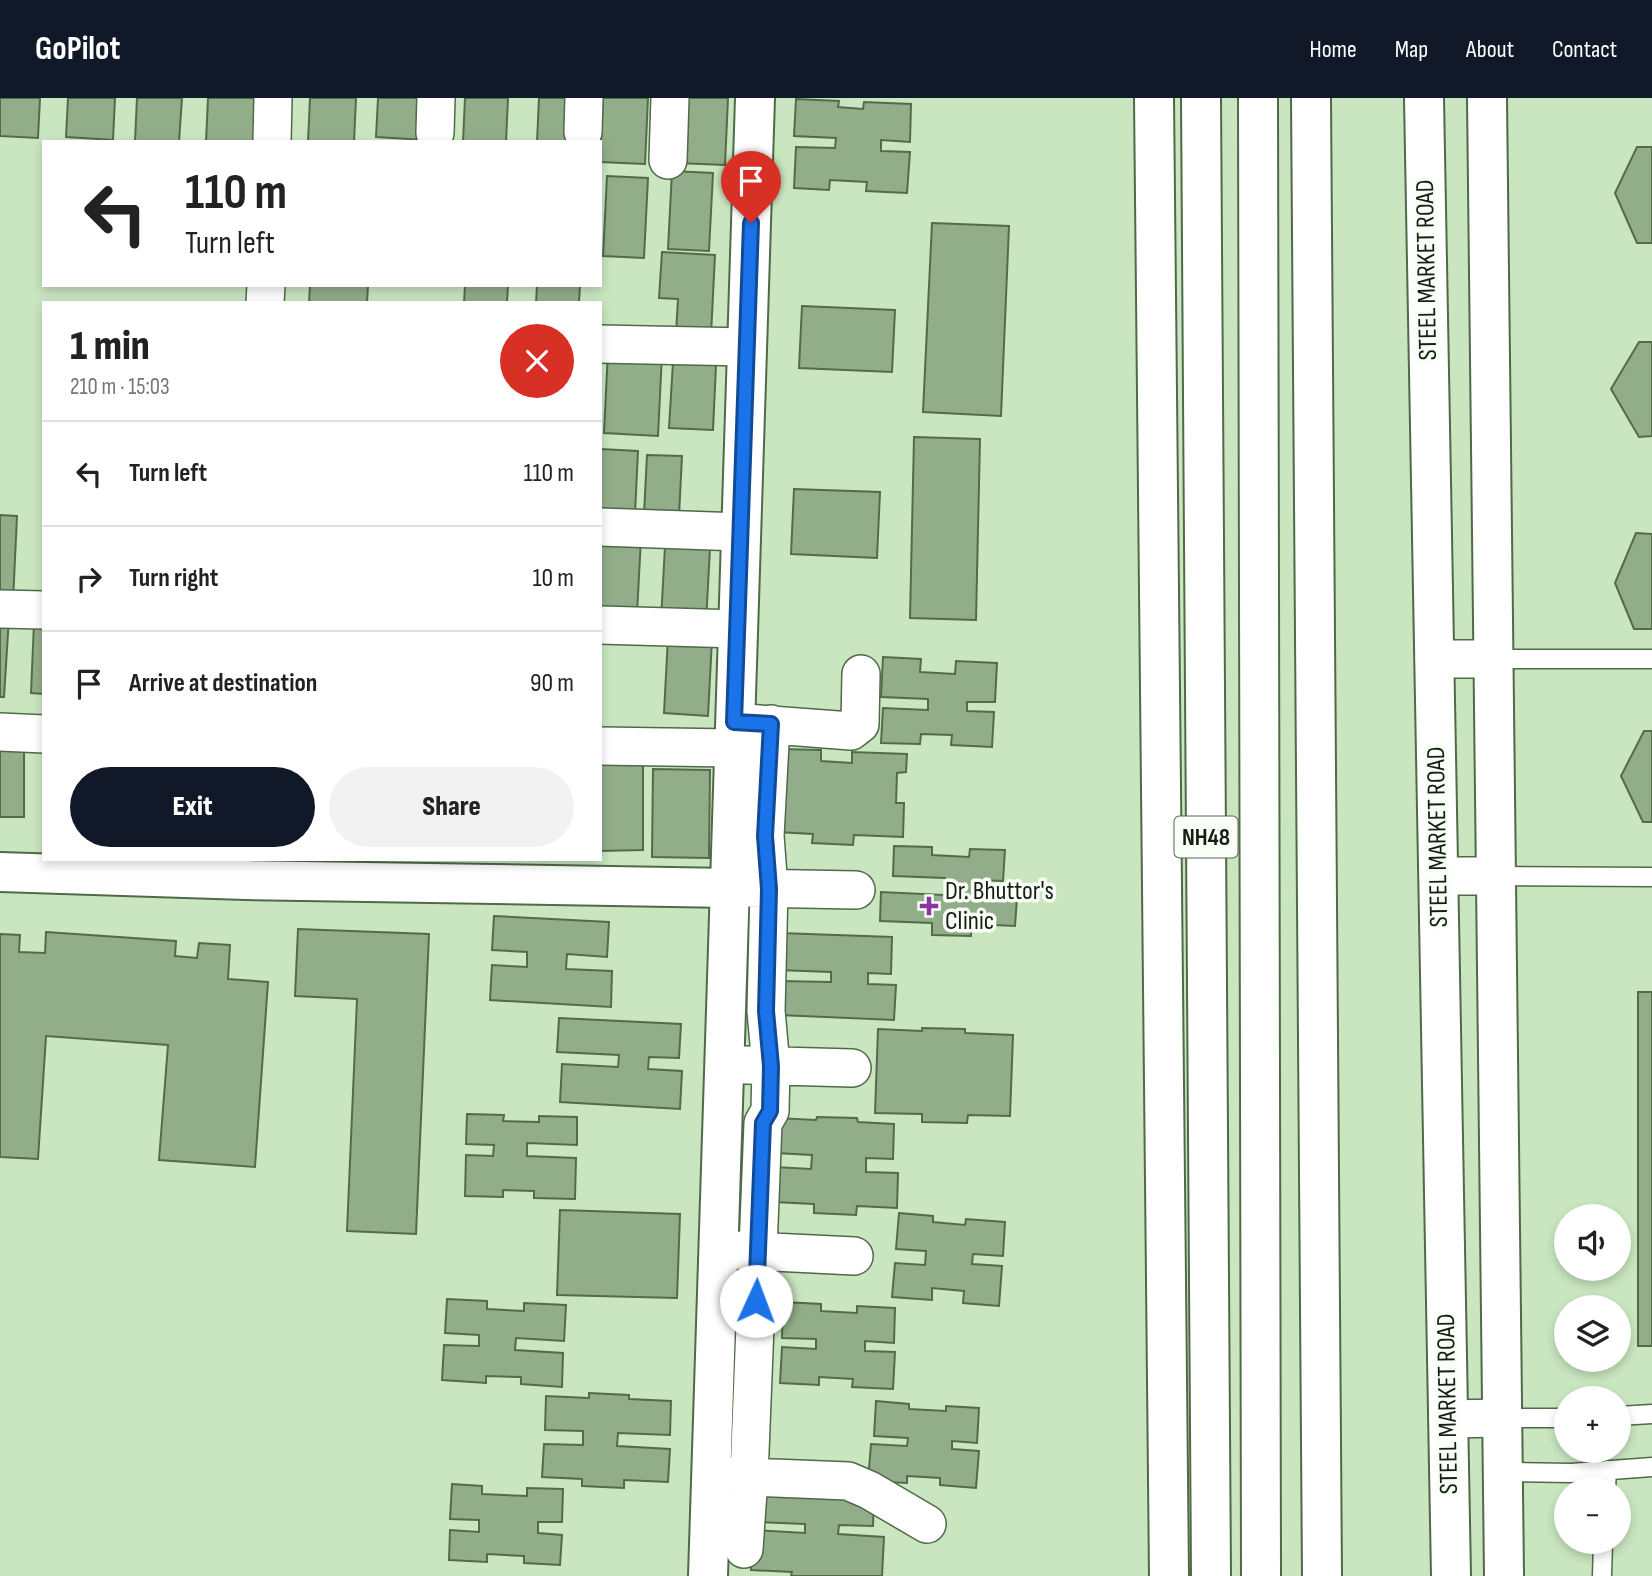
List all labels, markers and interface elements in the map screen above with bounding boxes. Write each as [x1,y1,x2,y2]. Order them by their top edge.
text: GoPilot [35,29,120,69]
text: Home [1309,35,1357,64]
text: Map [1395,35,1428,64]
text: About [1466,35,1514,64]
text: Contact [1552,35,1617,64]
pin [721,151,781,223]
icon: arrive [732,162,770,200]
text: 110 m [185,164,287,223]
icon: left [70,168,161,259]
street label: STEEL MARKET ROAD [1410,179,1444,361]
text: Turn left [185,224,275,263]
text: 1 min [70,321,150,372]
button: close [500,324,574,398]
text: 210 m · 15:03 [70,373,170,401]
icon: left [70,455,108,493]
text: Turn left [129,458,207,489]
text: 110 m [523,458,574,489]
icon: right [70,560,108,598]
text: Turn right [129,563,218,594]
text: 10 m [532,563,574,594]
icon: arrive [70,665,108,703]
text: Arrive at destination [129,668,317,699]
text: 90 m [530,668,574,699]
street label: STEEL MARKET ROAD [1421,746,1455,928]
button: Exit [70,767,315,847]
button: Share [329,767,574,847]
road number: NH48 [1174,816,1238,858]
place label: Dr. Bhuttor's Clinic [945,876,1054,937]
marker: Dr. Bhuttor's Clinic [919,896,939,916]
map controls [1554,1204,1631,1554]
button: sound [1554,1204,1631,1281]
position arrow [719,1264,793,1338]
button: layers [1554,1295,1631,1372]
street label: STEEL MARKET ROAD [1431,1313,1465,1495]
button: + [1554,1386,1631,1463]
button: − [1554,1477,1631,1554]

